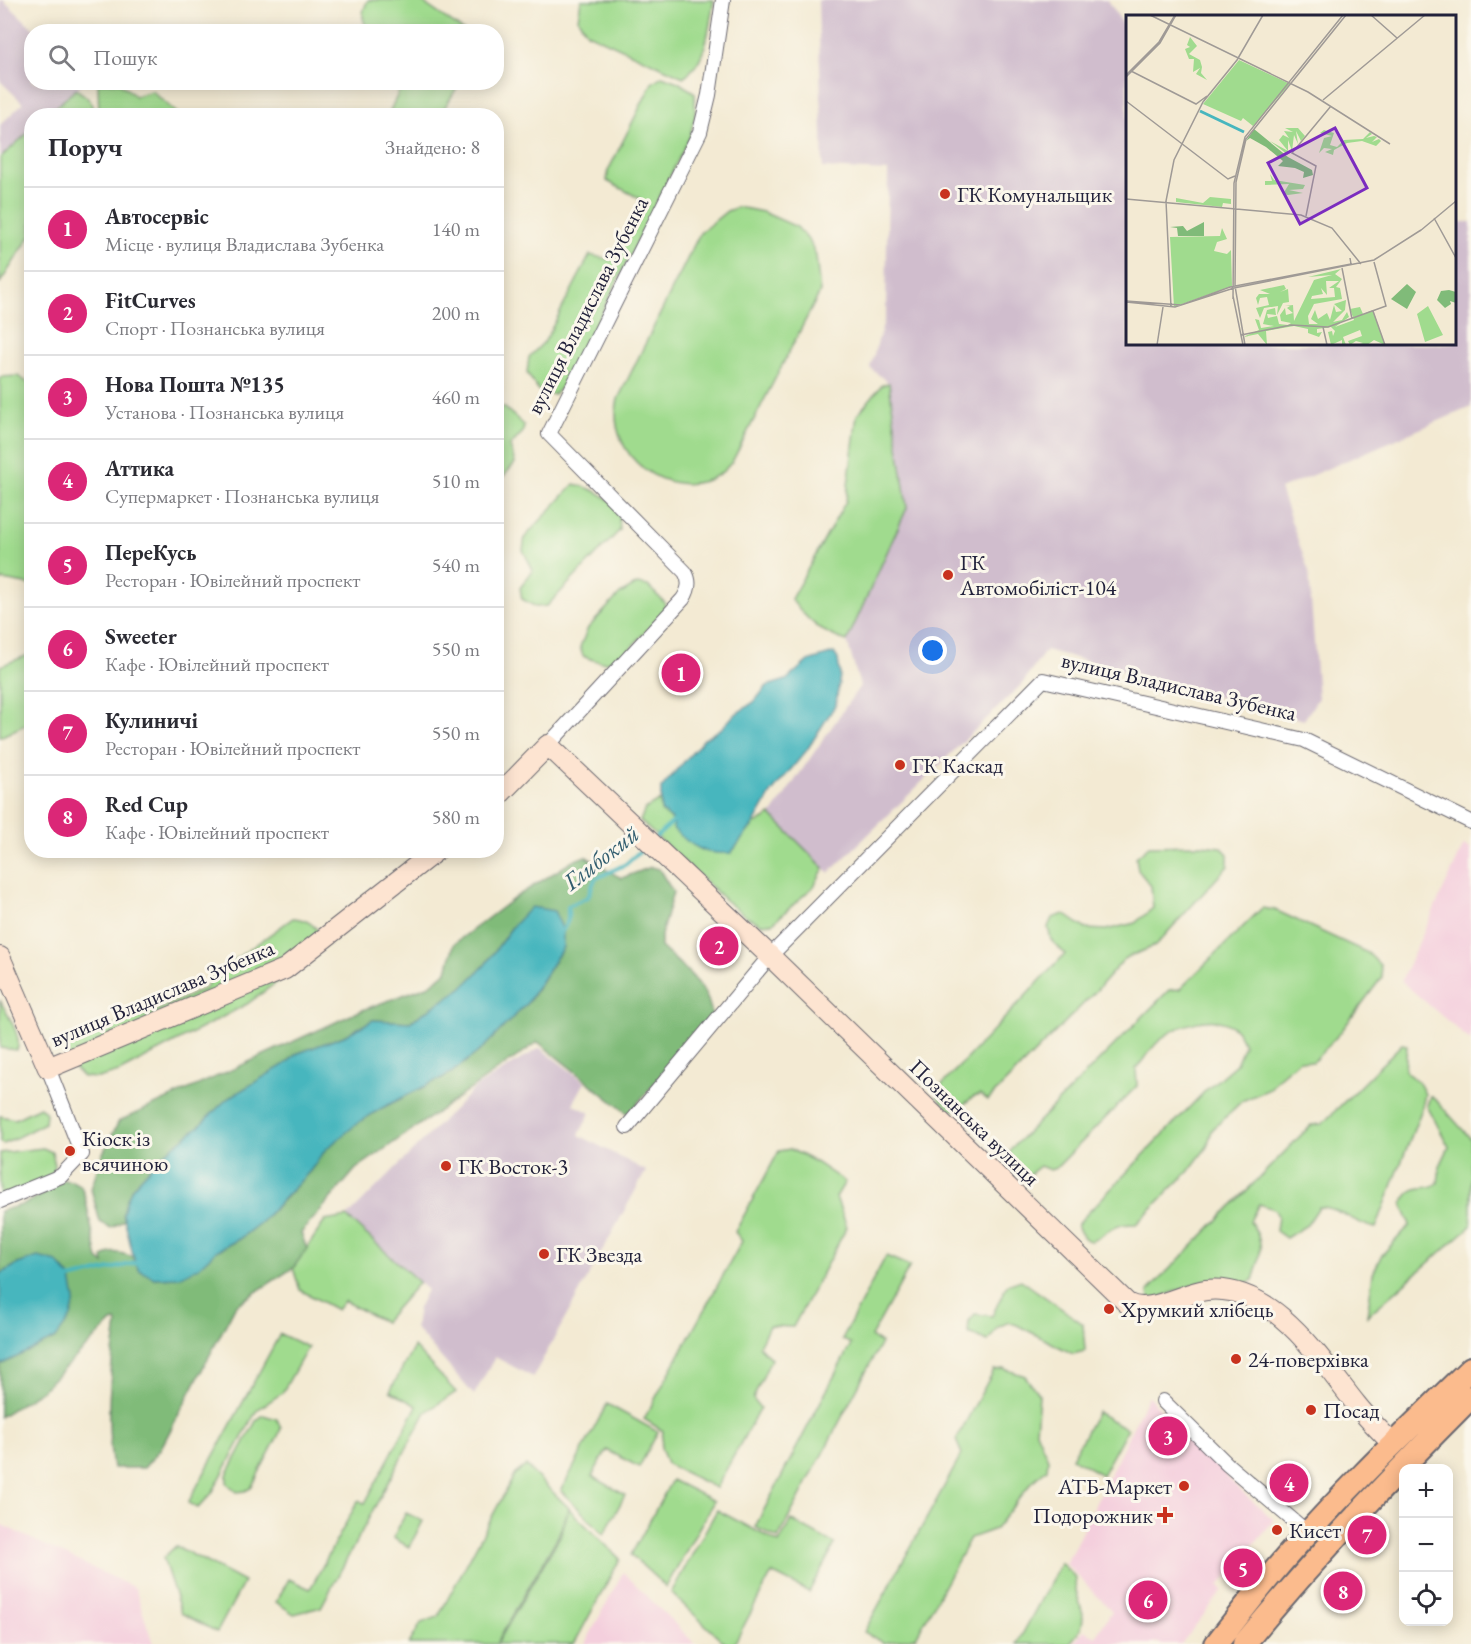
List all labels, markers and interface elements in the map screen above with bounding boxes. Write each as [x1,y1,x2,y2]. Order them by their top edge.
inset map [1126,15,1456,345]
search box [24,24,504,90]
icon: search [45,41,78,74]
text: Пошук [93,43,157,72]
text: Поруч [48,130,123,164]
text: Знайдено: 8 [385,134,480,160]
place label: ГК Комунальщик [957,180,1113,209]
marker: ГК Комунальщик [938,187,952,201]
street label: вулиця Владислава Зубенка [520,191,655,419]
text: Автосервіс [105,202,209,231]
text: 1 [62,216,73,242]
text: 140 m [432,216,480,242]
text: Місце · вулиця Владислава Зубенка [105,231,384,257]
text: FitCurves [105,286,196,315]
text: 2 [62,300,73,326]
text: 200 m [432,300,480,326]
text: Спорт · Познанська вулиця [105,315,325,341]
text: Нова Пошта №135 [105,370,285,399]
text: 3 [62,384,73,410]
text: 460 m [432,384,480,410]
text: Установа · Познанська вулиця [105,399,344,425]
text: Аттика [105,454,174,483]
text: 4 [62,468,73,494]
text: 510 m [432,468,480,494]
text: Супермаркет · Познанська вулиця [105,483,379,509]
text: ПереКусь [105,538,196,567]
place label: ГК Автомобіліст-104 [959,548,1117,602]
text: 5 [62,552,73,578]
text: 540 m [432,552,480,578]
text: Ресторан · Ювілейний проспект [105,567,361,593]
marker: ГК Автомобіліст-104 [941,568,955,582]
text: Sweeter [105,622,177,651]
text: 6 [62,636,73,662]
text: 550 m [432,636,480,662]
your location [918,636,947,665]
street label: вулиця Владислава Зубенка [1059,645,1299,728]
pin: 1 [662,650,700,696]
text: Кафе · Ювілейний проспект [105,651,329,677]
text: Кулиничі [105,706,198,735]
text: 7 [62,720,73,746]
text: 550 m [432,720,480,746]
text: Ресторан · Ювілейний проспект [105,735,361,761]
place label: ГК Каскад [912,751,1003,780]
marker: ГК Каскад [893,758,907,772]
text: Red Cup [105,790,188,819]
text: 8 [62,804,73,830]
text: 580 m [432,804,480,830]
water label: Глибокий [555,818,645,898]
text: Кафе · Ювілейний проспект [105,819,329,845]
pin: 2 [700,924,738,968]
street label: вулиця Владислава Зубенка [46,933,279,1054]
street label: Познанська вулиця [903,1053,1046,1192]
place label: Кіоск із всячиною [82,1124,168,1178]
marker: Кіоск із всячиною [63,1144,77,1158]
place label: ГК Восток-3 [458,1152,568,1181]
marker: ГК Восток-3 [439,1159,453,1173]
place label: ГК Звезда [556,1240,643,1269]
marker: ГК Звезда [537,1247,551,1261]
place label: Хрумкий хлібець [1120,1295,1274,1324]
marker: Хрумкий хлібець [1102,1302,1116,1316]
place label: 24-поверхівка [1248,1345,1369,1374]
marker: 24-поверхівка [1229,1352,1243,1366]
place label: Посад [1323,1396,1380,1425]
marker: Посад [1304,1403,1318,1417]
pin: 3 [1148,1414,1188,1458]
pin: 4 [1270,1460,1308,1506]
map controls [1399,1464,1453,1626]
button: + [1399,1464,1453,1518]
place label: АТБ-Маркет [1057,1472,1172,1501]
marker: АТБ-Маркет [1177,1479,1191,1493]
place label: Подорожник [1033,1501,1153,1530]
marker: Подорожник [1158,1508,1172,1522]
pin: 7 [1348,1512,1386,1558]
place label: Кисет [1289,1516,1341,1545]
button: − [1399,1518,1453,1572]
marker: Кисет [1270,1523,1284,1537]
pin: 5 [1224,1546,1262,1590]
pin: 8 [1324,1568,1362,1614]
button: locate [1399,1572,1453,1626]
pin: 6 [1128,1578,1168,1622]

